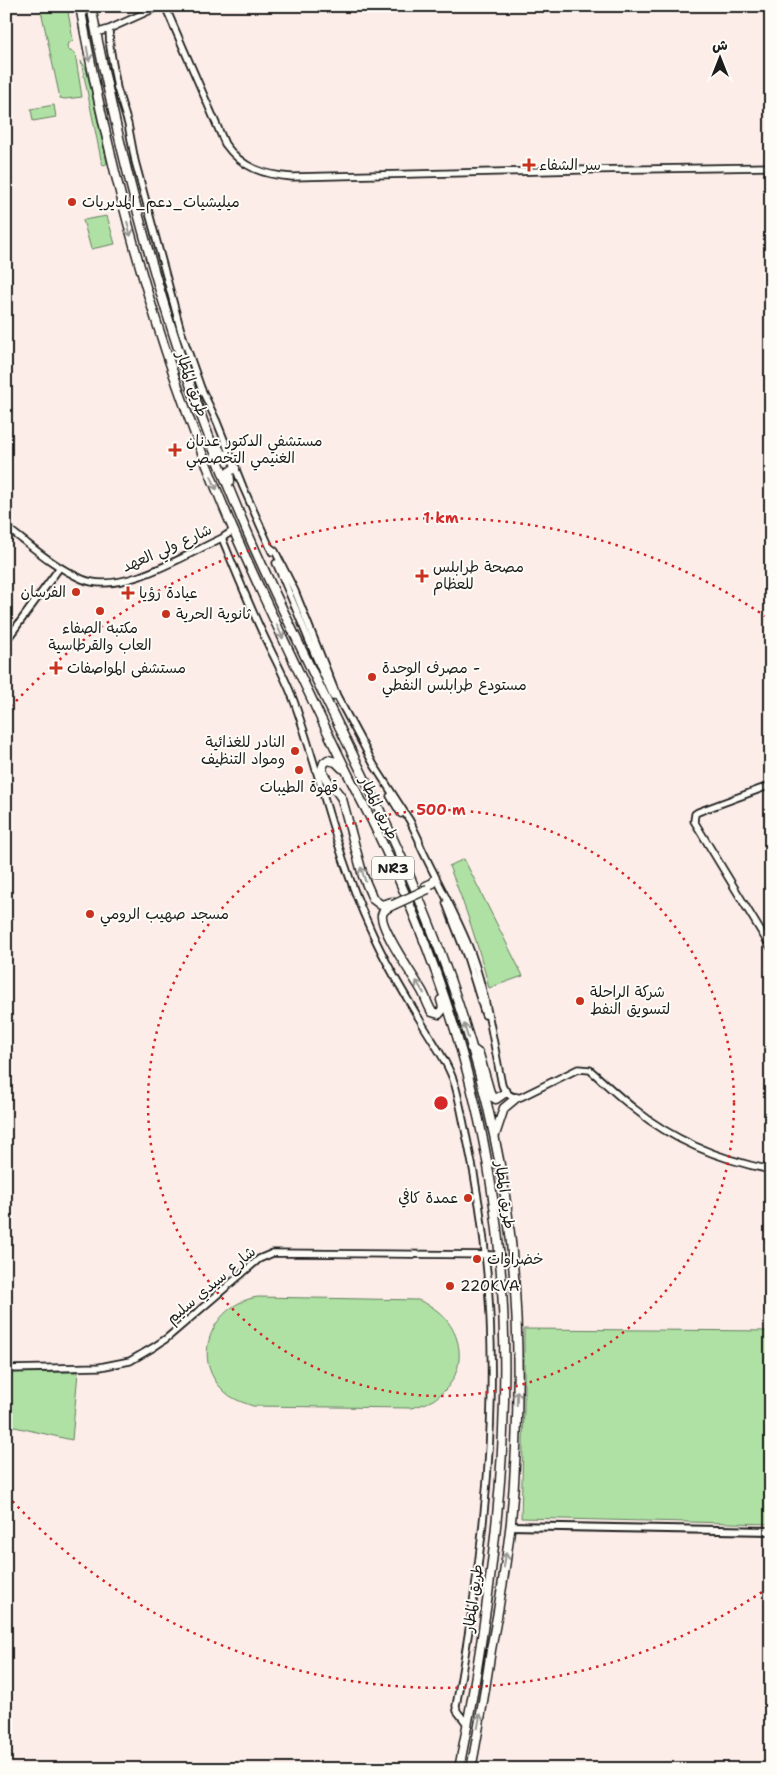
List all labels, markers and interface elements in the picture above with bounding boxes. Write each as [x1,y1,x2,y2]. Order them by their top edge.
north arrow [694,32,744,82]
text: ش [712,36,728,54]
one-way arrow [84,46,94,62]
place label: سر الشفاء [539,155,601,175]
marker: سر الشفاء [523,159,535,171]
place label: ميليشيات_دعم_المديريات [82,192,240,214]
marker: ميليشيات_دعم_المديريات [66,196,78,208]
one-way arrow [125,221,134,237]
street label: طريق المطار [171,348,213,419]
place label: مستشفي الدكتور عدنان الغنيمي التخصصي [186,431,323,471]
marker: مستشفي الدكتور عدنان الغنيمي التخصصي [168,443,182,457]
one-way arrow [210,475,219,490]
text: 1 km [423,508,459,528]
street label: شارع ولي العهد [119,519,216,579]
place label: مصحة طرابلس للعظام [433,557,524,596]
marker: مصحة طرابلس للعظام [415,569,429,583]
place label: الفرسان [21,582,66,602]
place label: عيادة رؤيا [139,583,198,603]
marker: الفرسان [70,586,82,598]
marker: عيادة رؤيا [121,586,135,600]
place label: ثانوية الحرية [176,604,251,624]
marker: مكتبه الصفاء العاب والقرطاسية [94,605,106,617]
marker: ثانوية الحرية [160,608,172,620]
place label: مكتبه الصفاء العاب والقرطاسية [48,618,152,655]
one-way arrow [275,624,285,639]
place label: مستشفى المواصفات [67,658,186,678]
place label: مصرف الوحدة - مستودع طرابلس النفطي [382,658,527,698]
marker: مستشفى المواصفات [49,661,63,675]
marker: مصرف الوحدة - مستودع طرابلس النفطي [366,671,378,683]
place label: النادر للغذائية ومواد التنظيف [201,732,285,769]
marker: النادر للغذائية ومواد التنظيف [289,745,301,757]
marker: قهوة الطيبات [293,764,305,776]
street label: طريق المطار [355,772,403,843]
place label: قهوة الطيبات [260,777,338,797]
text: 500 m [416,800,466,820]
road number: NR3 [372,856,414,880]
one-way arrow [358,866,367,882]
place label: مسجد صهيب الرومي [100,904,229,927]
marker: مسجد صهيب الرومي [84,908,96,920]
one-way arrow [414,980,425,994]
place label: شركة الراحلة لتسويق النفط [590,982,670,1019]
marker: شركة الراحلة لتسويق النفط [574,995,586,1007]
one-way arrow [460,1024,470,1040]
centre of rings [432,1094,450,1112]
street label: طريق المطار [490,1159,520,1230]
place label: عمدة كافي [398,1188,458,1208]
marker: عمدة كافي [462,1192,474,1204]
street label: شارع سيدي سليم [162,1242,261,1330]
place label: خضراوات [487,1249,544,1269]
marker: خضراوات [471,1253,483,1265]
place label: 220KVA [460,1276,520,1296]
marker: 220KVA [444,1280,456,1292]
one-way arrow [512,1391,521,1407]
one-way arrow [500,1553,510,1569]
street label: طريق المطار [458,1563,488,1634]
one-way arrow [475,1713,485,1729]

